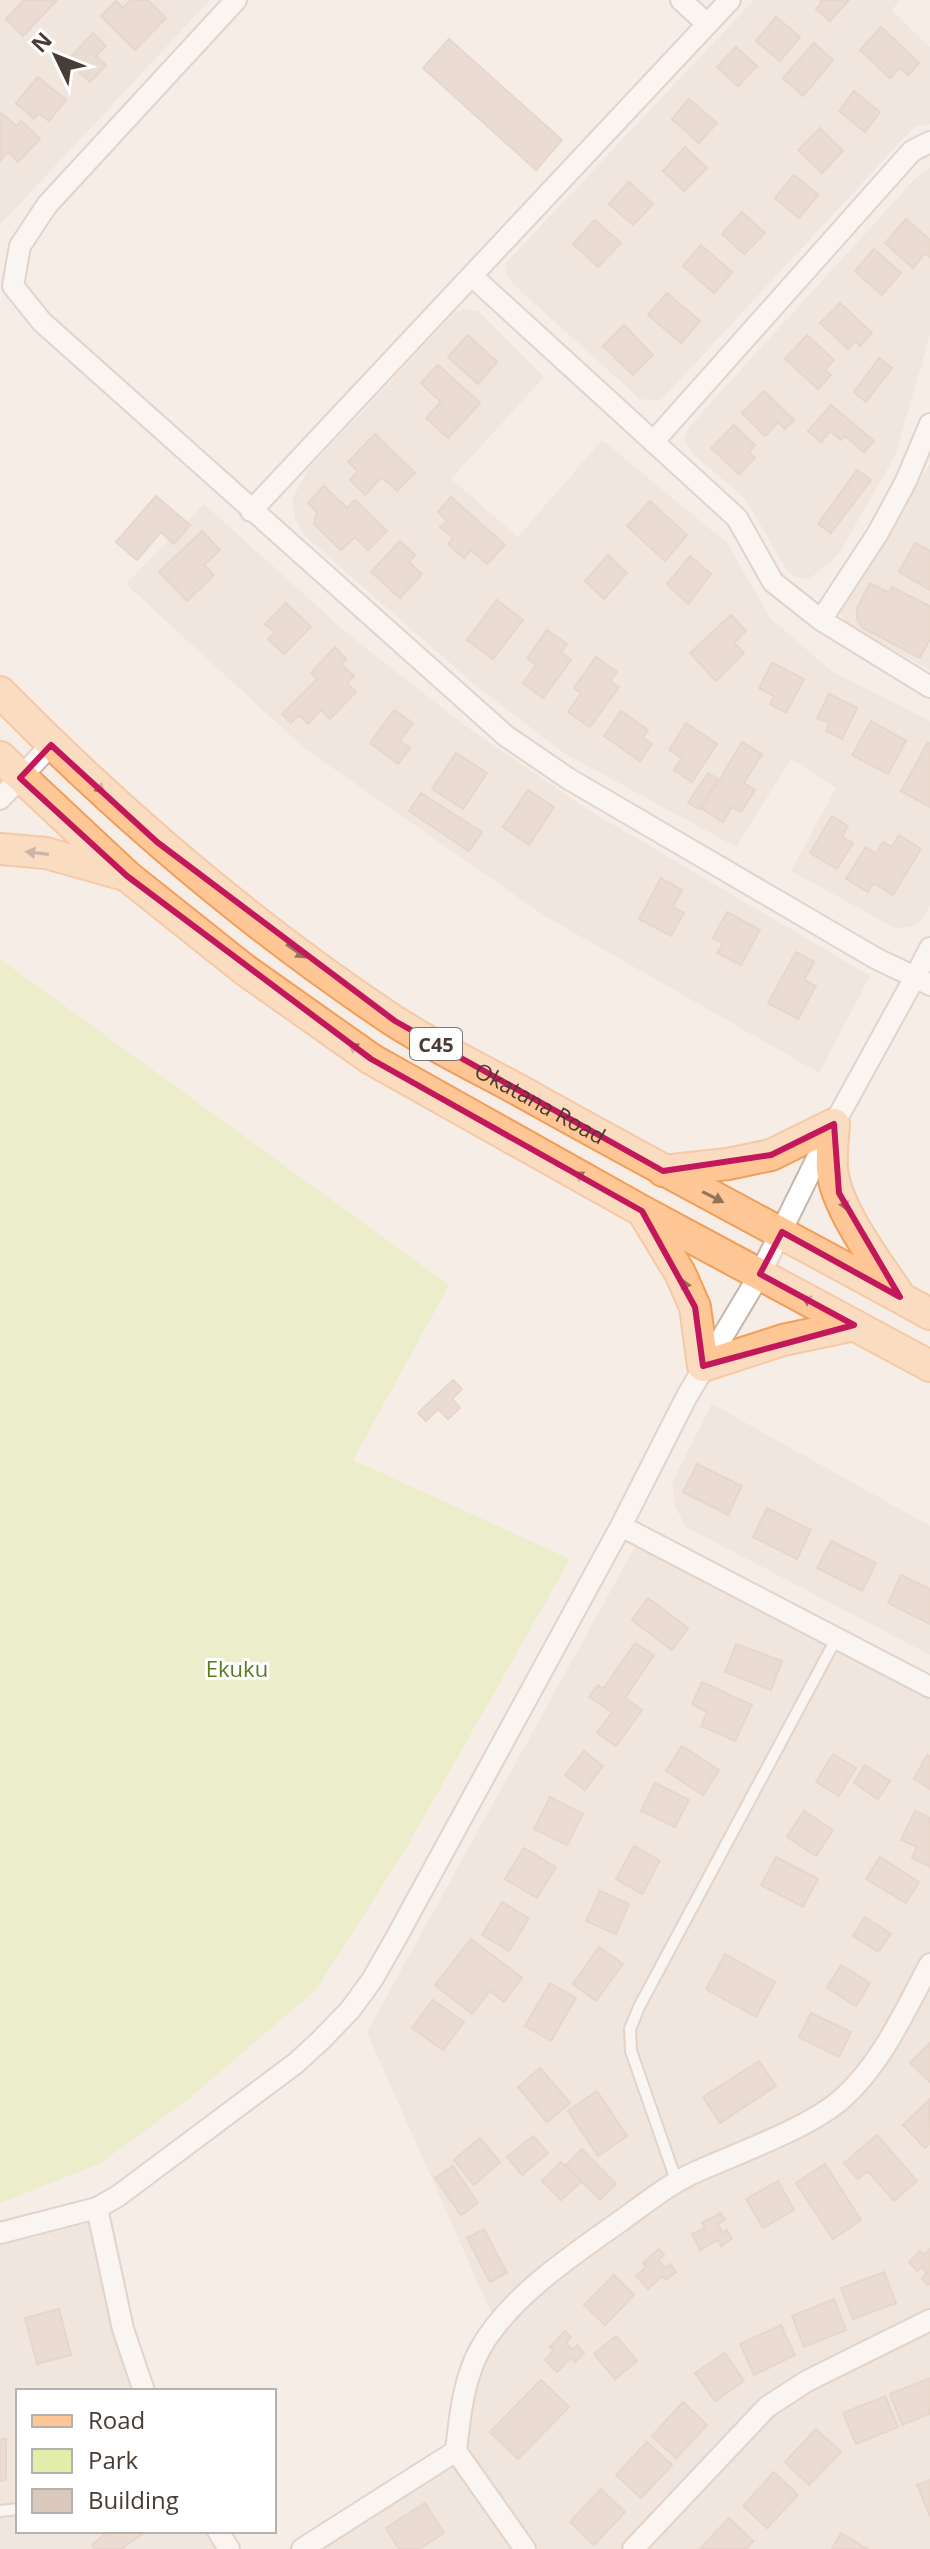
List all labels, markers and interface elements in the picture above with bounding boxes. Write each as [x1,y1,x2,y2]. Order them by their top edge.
north arrow [16,16,96,96]
text: N [24,25,58,58]
one-way arrow [87,776,106,794]
one-way arrow [24,846,49,859]
one-way arrow [286,943,307,958]
road number: C45 [410,1028,462,1060]
one-way arrow [347,1042,368,1058]
street label: Okatana Road [470,1055,611,1151]
one-way arrow [572,1171,595,1185]
one-way arrow [836,1189,850,1212]
one-way arrow [701,1190,724,1203]
one-way arrow [680,1278,694,1302]
one-way arrow [801,1295,823,1309]
park label: Ekuku [206,1653,268,1683]
legend [16,2389,276,2533]
text: Road [88,2403,145,2436]
text: Park [88,2443,139,2476]
text: Building [88,2483,179,2516]

